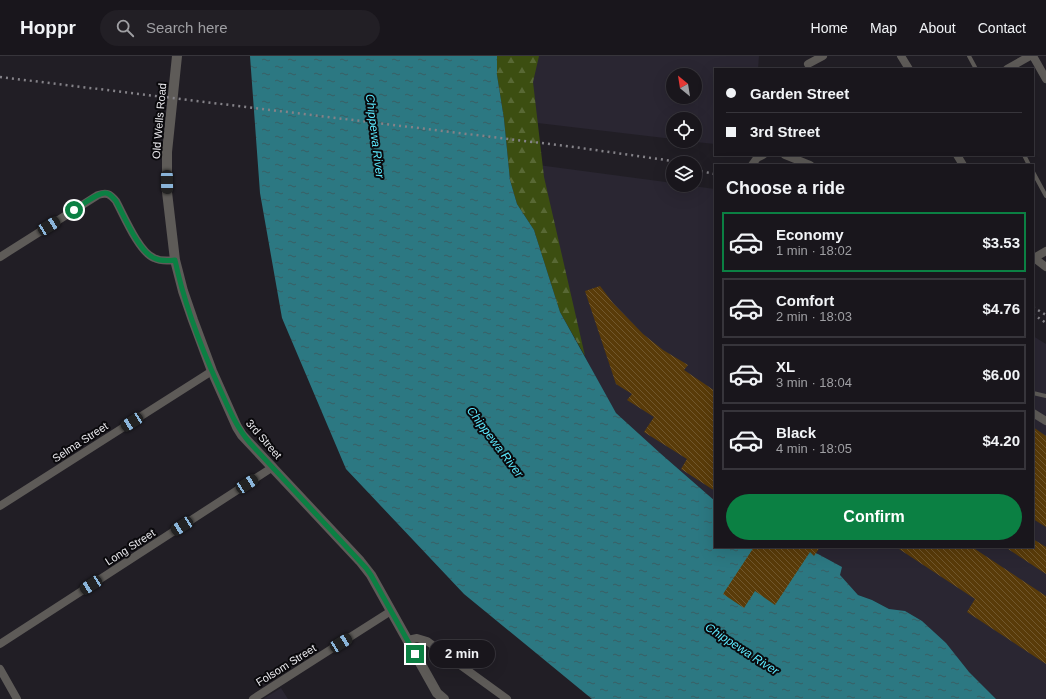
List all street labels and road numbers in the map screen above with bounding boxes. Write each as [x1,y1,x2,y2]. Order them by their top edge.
street label: Old Wells Road [150,83,168,159]
street label: 3rd Street [244,417,284,461]
street label: Selma Street [50,420,110,464]
street label: Long Street [103,526,157,568]
street label: Folsom Street [254,642,318,688]

